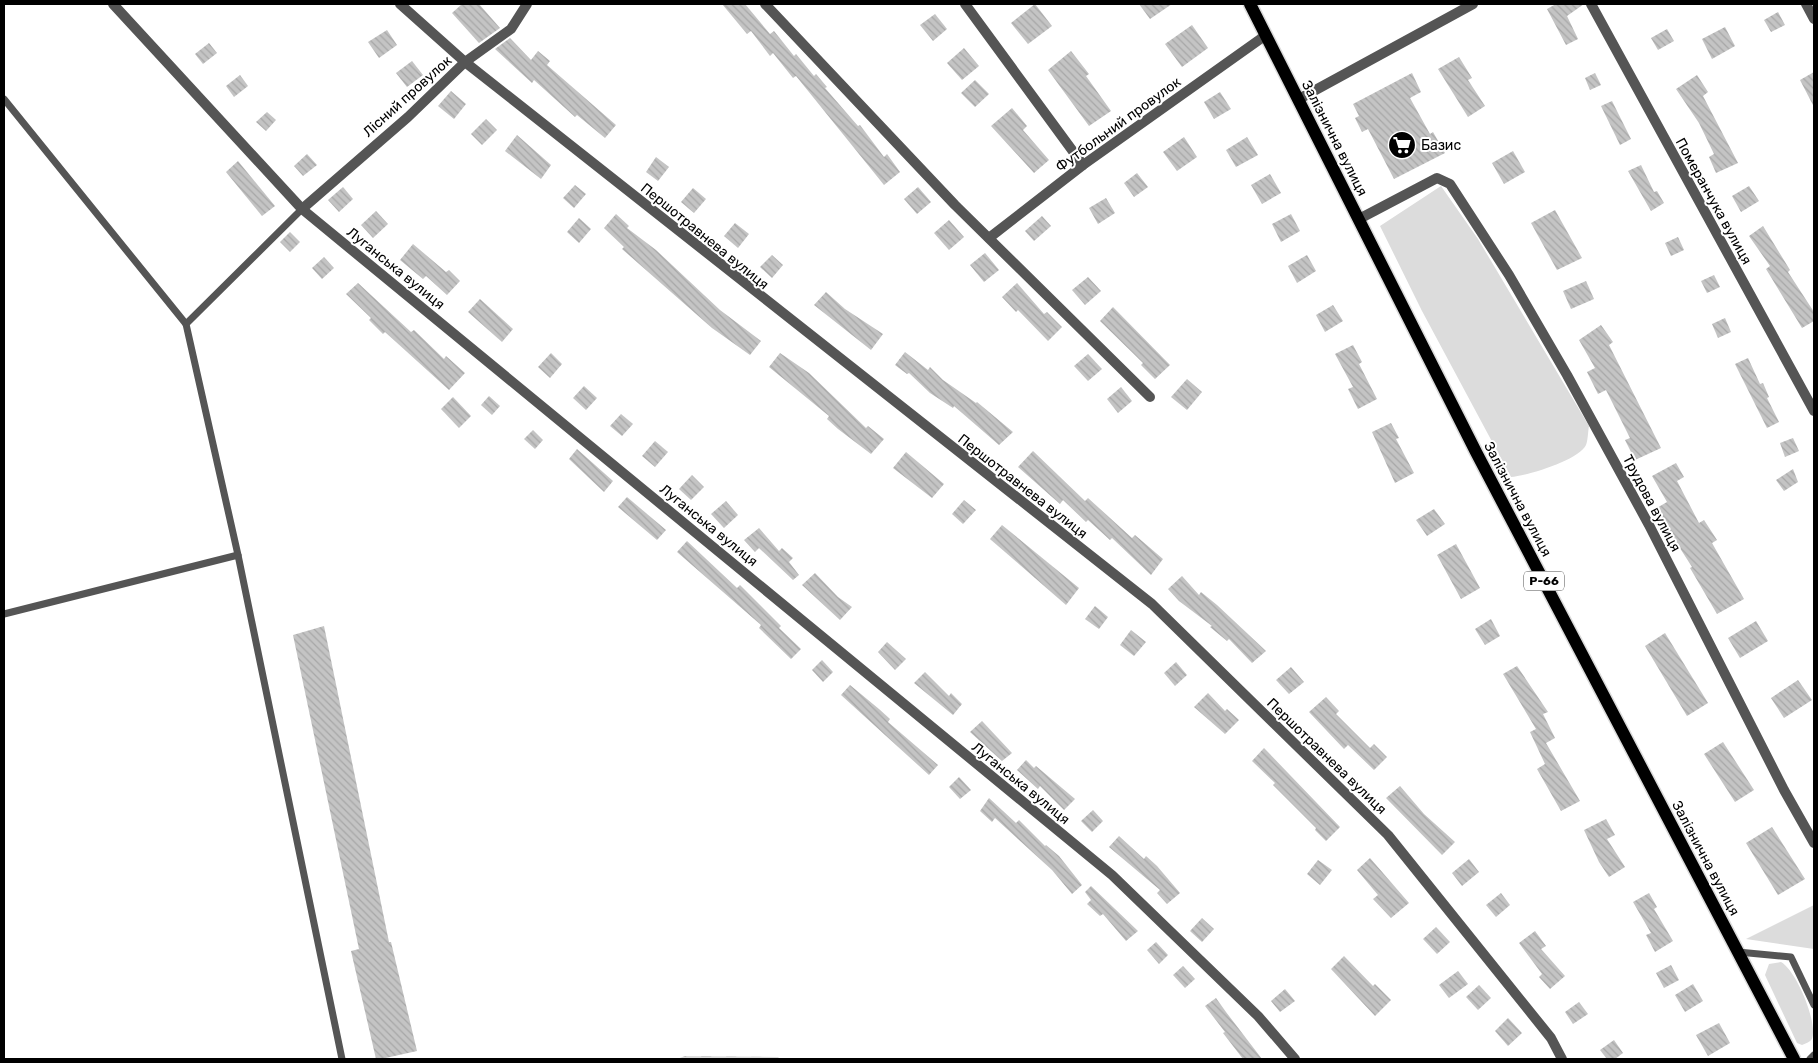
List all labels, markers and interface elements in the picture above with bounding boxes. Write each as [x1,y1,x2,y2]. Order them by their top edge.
street label: Лісний провулок [360,52,456,141]
street label: Футбольний провулок [1052,73,1185,175]
street label: Залізнична вулиця [1298,78,1371,199]
supermarket icon: Базис [1387,130,1417,160]
street label: Померанчука вулиця [1672,135,1755,267]
place label: Базис [1421,137,1461,154]
street label: Першотравнева вулиця [637,180,772,293]
street label: Луганська вулиця [343,224,448,313]
street label: Першотравнева вулиця [955,431,1091,542]
street label: Залізнична вулиця [1480,439,1555,560]
street label: Трудова вулиця [1619,452,1684,555]
street label: Луганська вулиця [656,481,761,570]
road number: Р-66 [1524,572,1564,590]
street label: Першотравнева вулиця [1263,695,1390,818]
street label: Луганська вулиця [968,739,1073,828]
street label: Залізнична вулиця [1668,798,1743,919]

